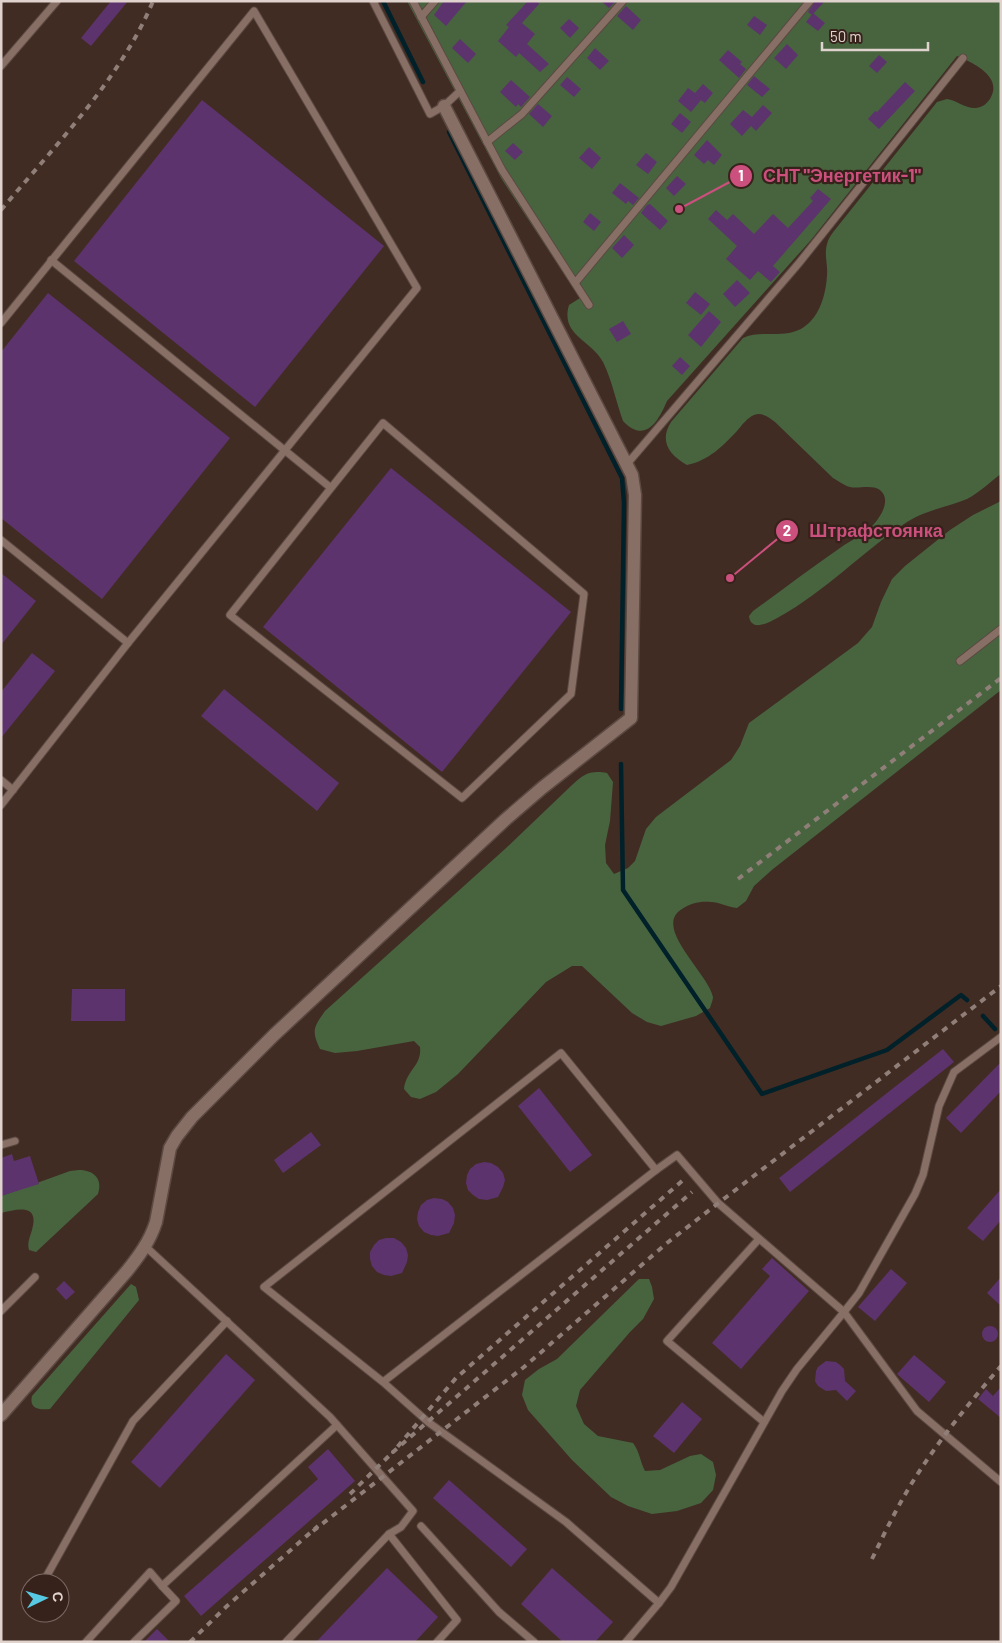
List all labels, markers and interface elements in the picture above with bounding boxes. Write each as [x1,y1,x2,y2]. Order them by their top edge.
scale bar [822,20,928,52]
text: 50 m [830,27,862,45]
callout: СНТ "Энергетик-1" [728,160,931,193]
text: СНТ "Энергетик-1" [763,164,922,186]
text: 1 [738,166,744,184]
callout: Штрафстоянка [774,515,953,548]
text: Штрафстоянка [809,519,944,541]
text: 2 [783,521,791,539]
north arrow [20,1573,70,1623]
text: С [50,1591,67,1603]

